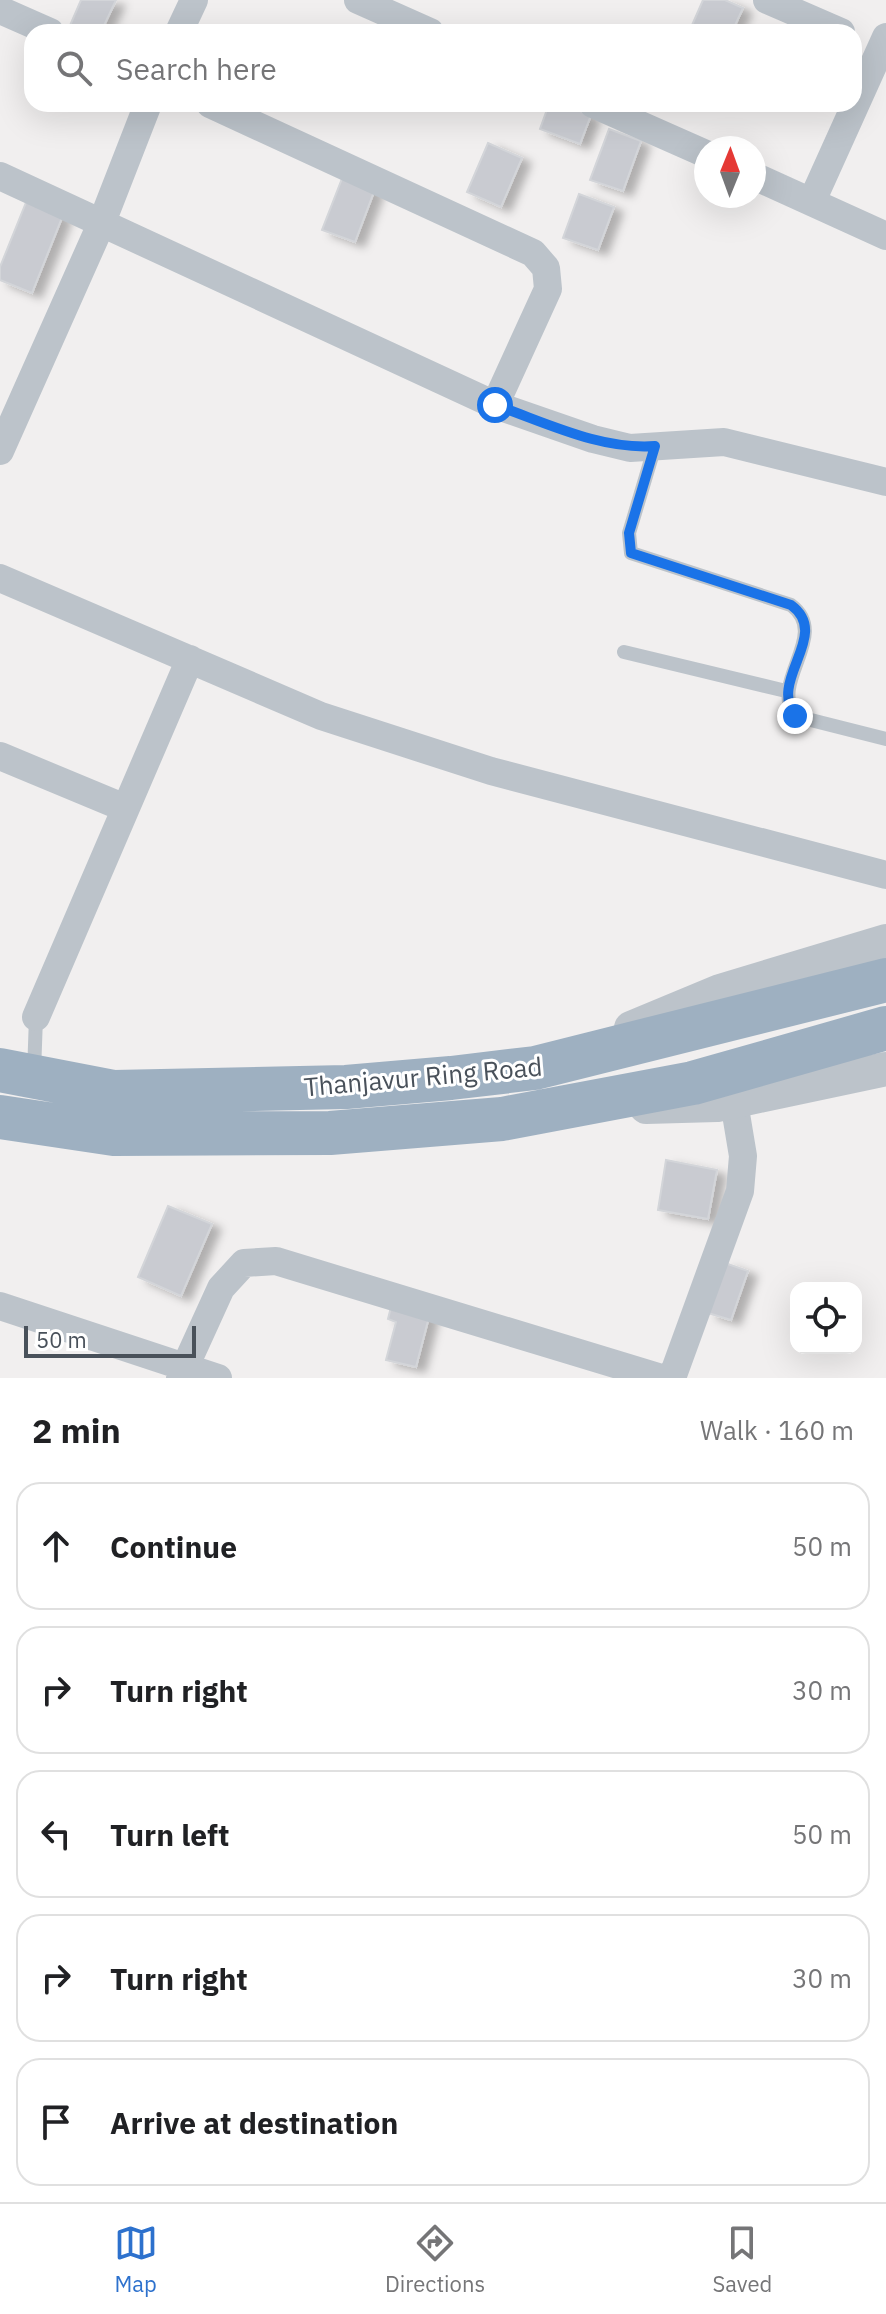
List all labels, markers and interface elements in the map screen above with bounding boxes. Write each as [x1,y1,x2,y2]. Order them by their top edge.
search box [24,24,862,112]
icon: search [52,46,96,90]
text: Search here [116,49,277,88]
north arrow [694,136,766,208]
route start [477,387,513,423]
route end [777,698,813,734]
street label: Thanjavur Ring Road [302,1049,544,1103]
map controls [790,1282,862,1354]
button: locate [790,1282,862,1354]
scale bar [24,1322,196,1358]
text: 50 m [36,1325,87,1354]
text: 2 min [32,1408,121,1452]
text: Walk · 160 m [700,1413,854,1447]
icon: ahead [34,1524,78,1568]
text: Continue [110,1527,237,1566]
text: 50 m [792,1529,852,1563]
icon: right [34,1668,78,1712]
text: Turn right [110,1671,248,1710]
text: 30 m [792,1673,852,1707]
icon: left [34,1812,78,1856]
text: Turn left [110,1815,229,1854]
text: 50 m [792,1817,852,1851]
icon: right [34,1956,78,2000]
text: Turn right [110,1959,248,1998]
text: 30 m [792,1961,852,1995]
icon: arrive [34,2100,78,2144]
text: Arrive at destination [110,2103,398,2142]
tab: Map [114,2221,158,2298]
tab: Directions [385,2221,485,2298]
tab: Saved [712,2221,772,2298]

